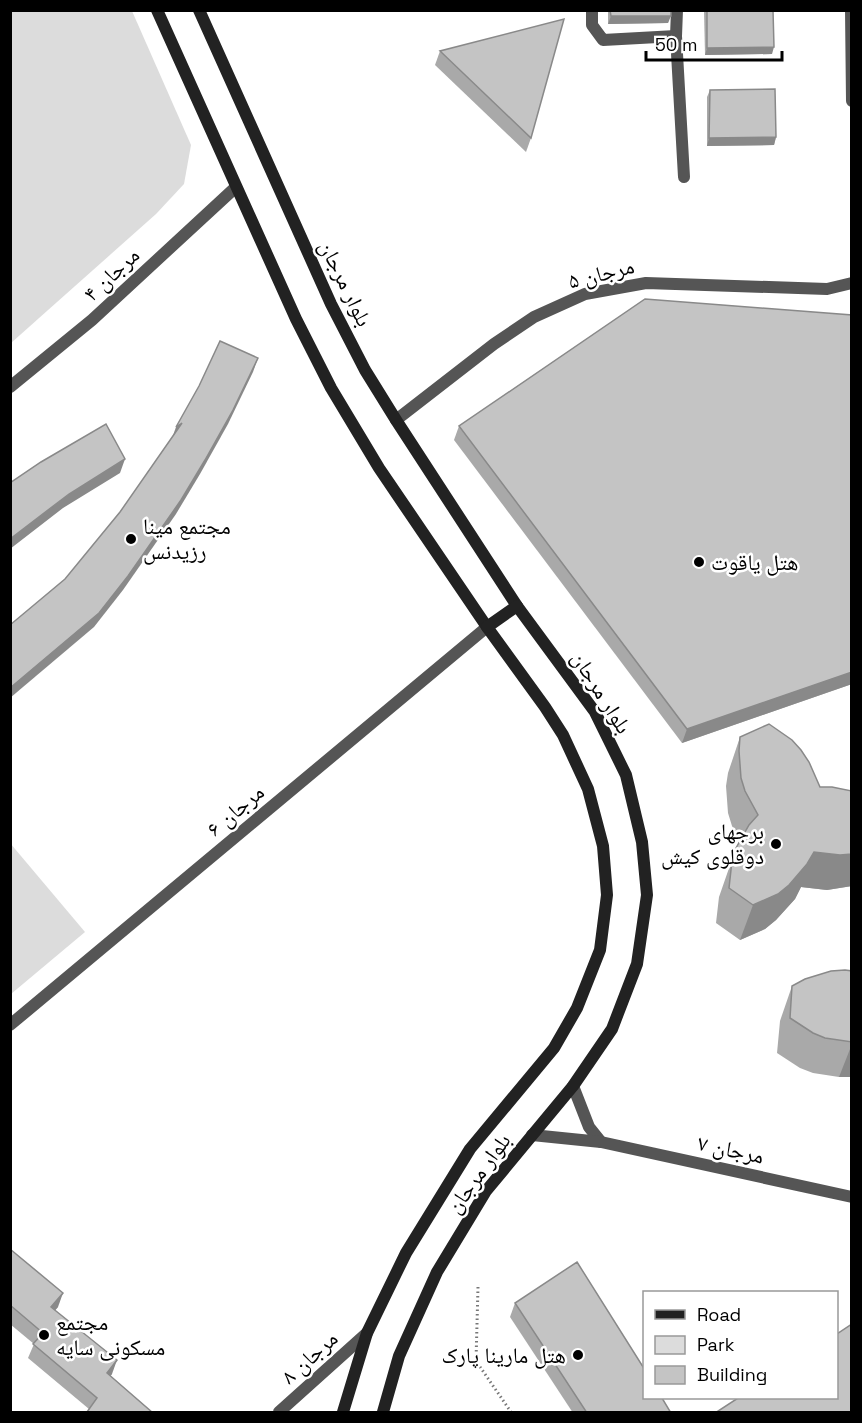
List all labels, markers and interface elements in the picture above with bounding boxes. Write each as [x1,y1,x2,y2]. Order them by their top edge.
scale bar [646,24,782,62]
text: 50 m [655,33,697,56]
street label: بلوار مرجان [313,235,379,331]
street label: مرجان ۴ [77,241,145,307]
street label: مرجان ۵ [565,251,637,295]
place label: مجتمع مینا رزیدنس [143,512,231,565]
marker: مجتمع مینا رزیدنس [124,532,138,546]
place label: هتل یاقوت [711,548,798,576]
marker: هتل یاقوت [692,555,706,569]
street label: بلوار مرجان [566,645,638,739]
street label: مرجان ۶ [200,778,270,842]
place label: برجهای دوقلوی کیش [661,817,764,870]
marker: برجهای دوقلوی کیش [769,837,783,851]
street label: بلوار مرجان [439,1127,517,1219]
street label: مرجان ۷ [695,1128,767,1170]
legend [643,1291,838,1399]
text: Road [697,1303,741,1326]
place label: مجتمع مسکونی سایه [56,1308,165,1361]
street label: مرجان ۸ [275,1324,343,1390]
marker: مجتمع مسکونی سایه [37,1328,51,1342]
text: Park [697,1333,735,1356]
place label: هتل مارینا پارک [441,1341,566,1369]
marker: هتل مارینا پارک [571,1348,585,1362]
text: Building [697,1363,767,1386]

